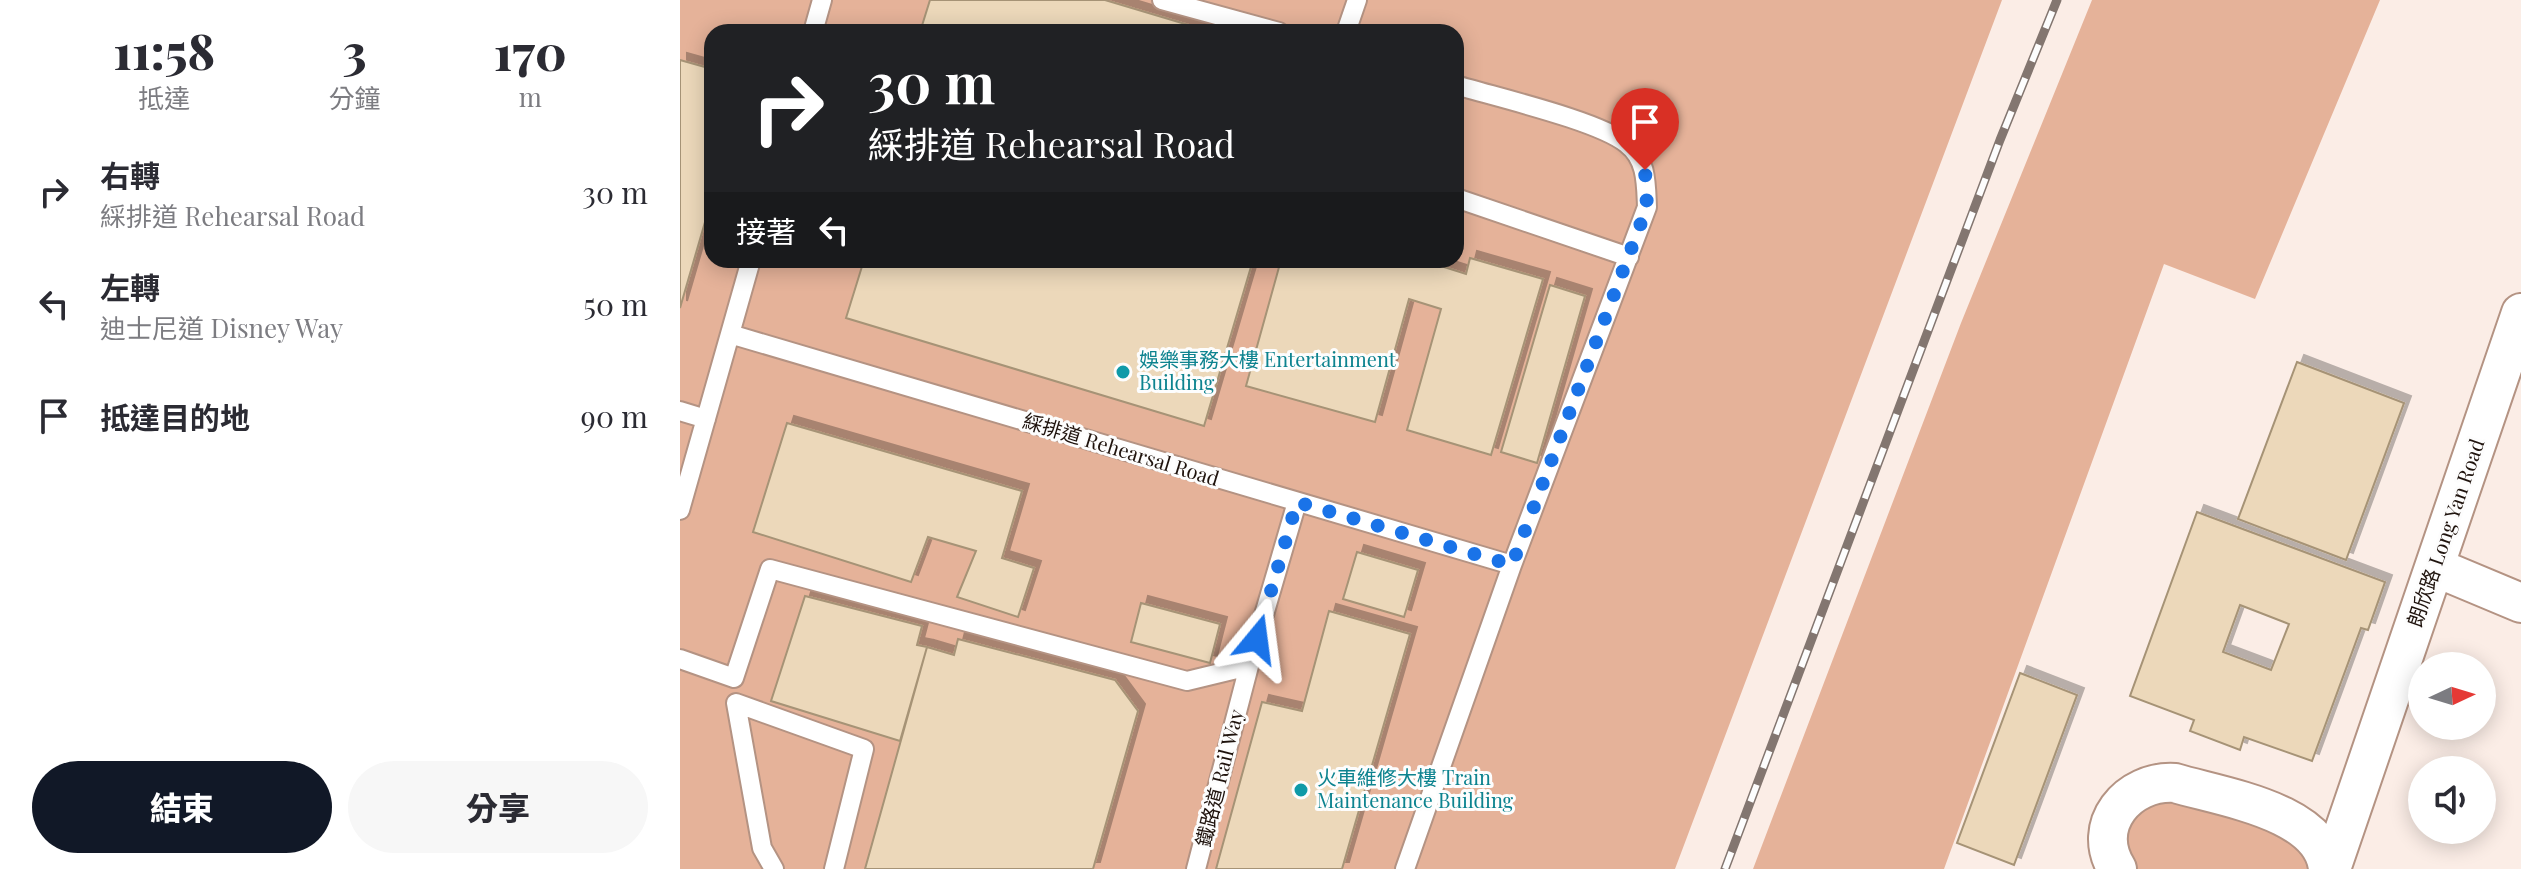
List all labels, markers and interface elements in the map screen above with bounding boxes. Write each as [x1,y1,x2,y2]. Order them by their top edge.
text: 11:58 [113,18,215,82]
text: 3 [342,18,366,82]
text: 170 [494,19,567,83]
text: 30 m [868,44,995,119]
icon: right [736,56,840,160]
text: m [519,79,542,114]
text: 抵達 [138,80,190,115]
text: 分鐘 [328,80,380,115]
pin [1611,88,1679,170]
icon: arrive [1623,100,1667,144]
text: 綵排道 Rehearsal Road [868,119,1235,167]
text: 右轉 [100,155,160,195]
icon: right [32,170,76,214]
text: 30 m [582,172,648,212]
text: 綵排道 Rehearsal Road [100,198,365,233]
icon: left [812,208,856,252]
text: 接著 [736,211,796,251]
text: 左轉 [100,267,160,307]
icon: left [32,282,76,326]
text: 50 m [583,284,648,324]
text: 迪士尼道 Disney Way [100,310,343,345]
place label: 娛樂事務大樓 Entertainment Building [1139,345,1397,395]
marker: 娛樂事務大樓 Entertainment Building [1114,363,1132,381]
icon: arrive [32,394,76,438]
text: 90 m [581,396,648,436]
text: 抵達目的地 [100,397,250,437]
street label: 綵排道 Rehearsal Road [1020,406,1223,491]
street label: 朗欣路 Long Yan Road [2400,435,2490,630]
position arrow [1215,597,1299,681]
north arrow [2408,652,2496,740]
map controls [2408,652,2496,844]
street label: 鐵路道 Rail Way [1188,706,1249,849]
button: sound [2408,756,2496,844]
button: 結束 [32,761,332,853]
button: 分享 [348,761,648,853]
place label: 火車維修大樓 Train Maintenance Building [1317,763,1514,813]
marker: 火車維修大樓 Train Maintenance Building [1292,781,1310,799]

